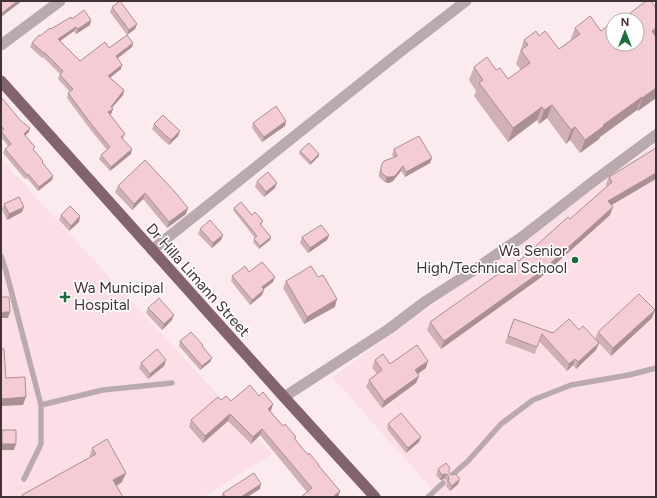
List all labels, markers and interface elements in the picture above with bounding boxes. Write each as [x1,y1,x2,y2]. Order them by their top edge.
north arrow [605,12,645,52]
text: N [621,16,629,29]
street label: Dr Hilla Limann Street [142,220,254,340]
place label: Wa Senior High/Technical School [416,242,567,277]
marker: Wa Senior High/Technical School [570,255,580,265]
place label: Wa Municipal Hospital [74,279,163,314]
marker: Wa Municipal Hospital [59,291,71,303]

